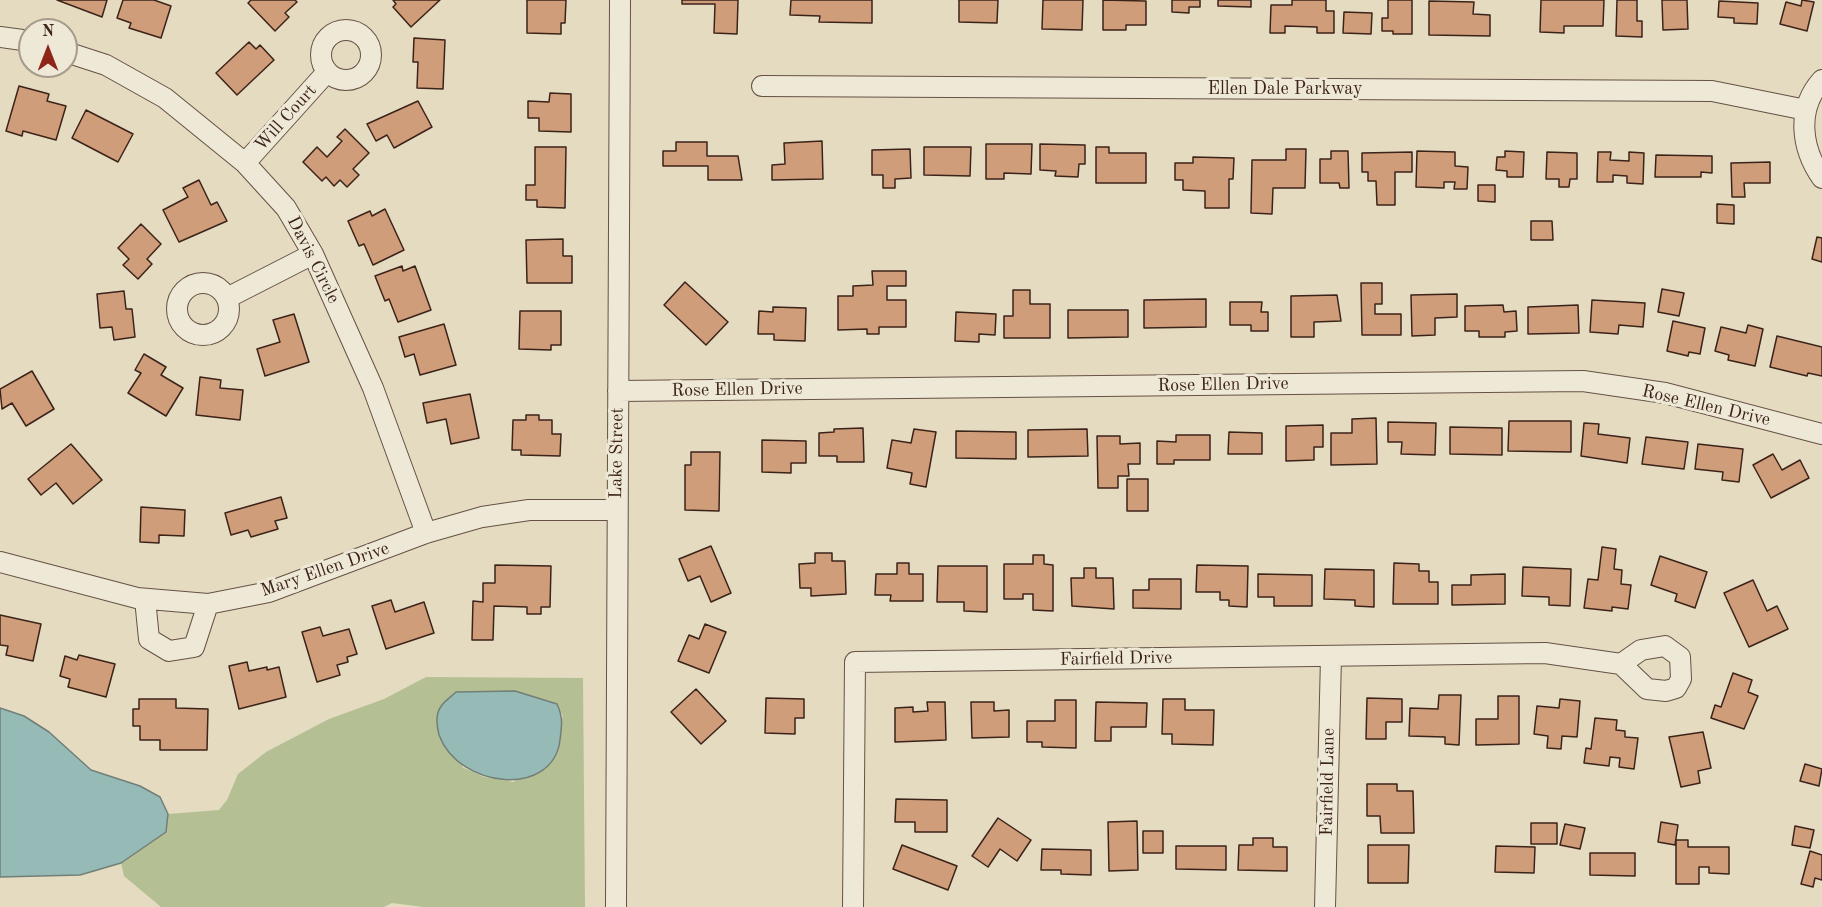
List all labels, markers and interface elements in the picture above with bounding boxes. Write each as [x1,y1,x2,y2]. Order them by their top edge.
north arrow [18,18,78,78]
text: N [42,24,54,40]
street label: Ellen Dale Parkway [1208,78,1362,100]
street label: Will Court [250,80,322,156]
street label: Davis Circle [282,213,344,307]
street label: Rose Ellen Drive [1157,373,1289,397]
street label: Rose Ellen Drive [671,378,803,402]
street label: Rose Ellen Drive [1640,381,1772,431]
street label: Lake Street [605,407,629,499]
street label: Mary Ellen Drive [258,538,392,602]
street label: Fairfield Drive [1060,647,1172,671]
street label: Fairfield Lane [1316,728,1340,836]

